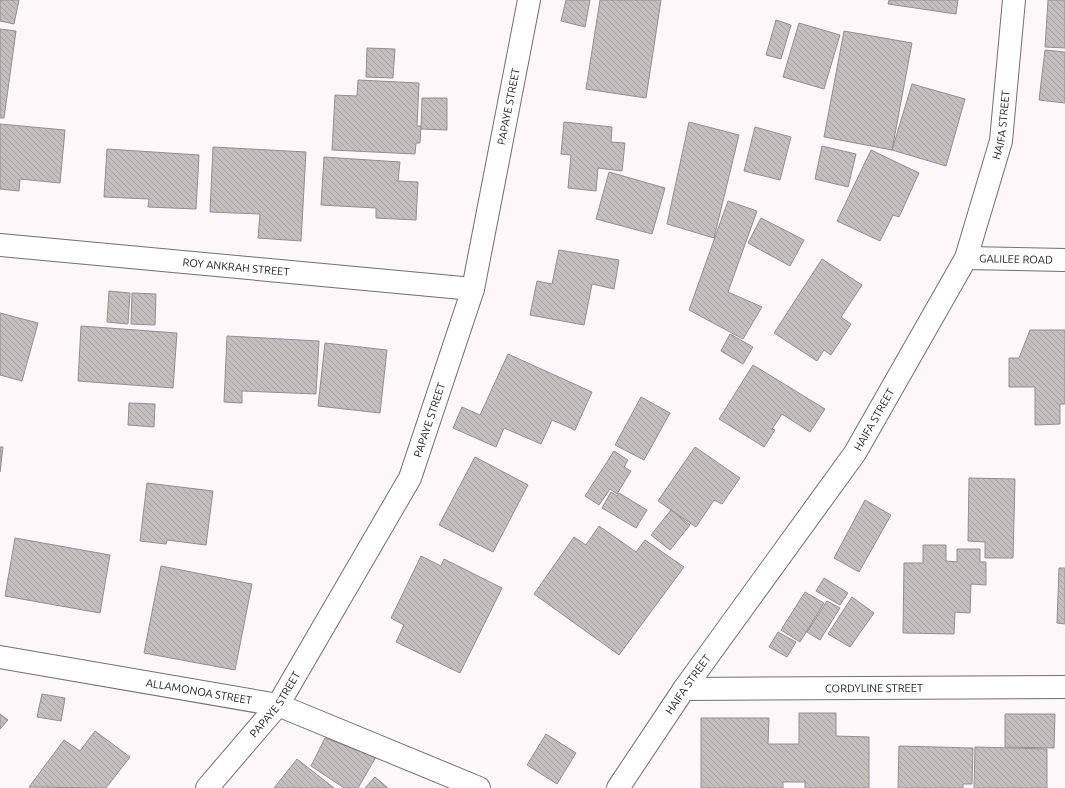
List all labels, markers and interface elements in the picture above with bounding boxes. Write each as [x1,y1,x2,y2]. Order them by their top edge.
street label: PAPAYE STREET [495,67,522,146]
street label: HAIFA STREET [990,90,1012,161]
street label: GALILEE ROAD [979,252,1053,266]
street label: ROY ANKRAH STREET [182,256,290,278]
street label: PAPAYE STREET [411,381,447,459]
street label: HAIFA STREET [852,386,897,453]
street label: HAIFA STREET [663,652,713,716]
street label: PAPAYE STREET [247,669,302,739]
street label: ALLAMONOA STREET [145,676,253,706]
street label: CORDYLINE STREET [825,682,923,694]

